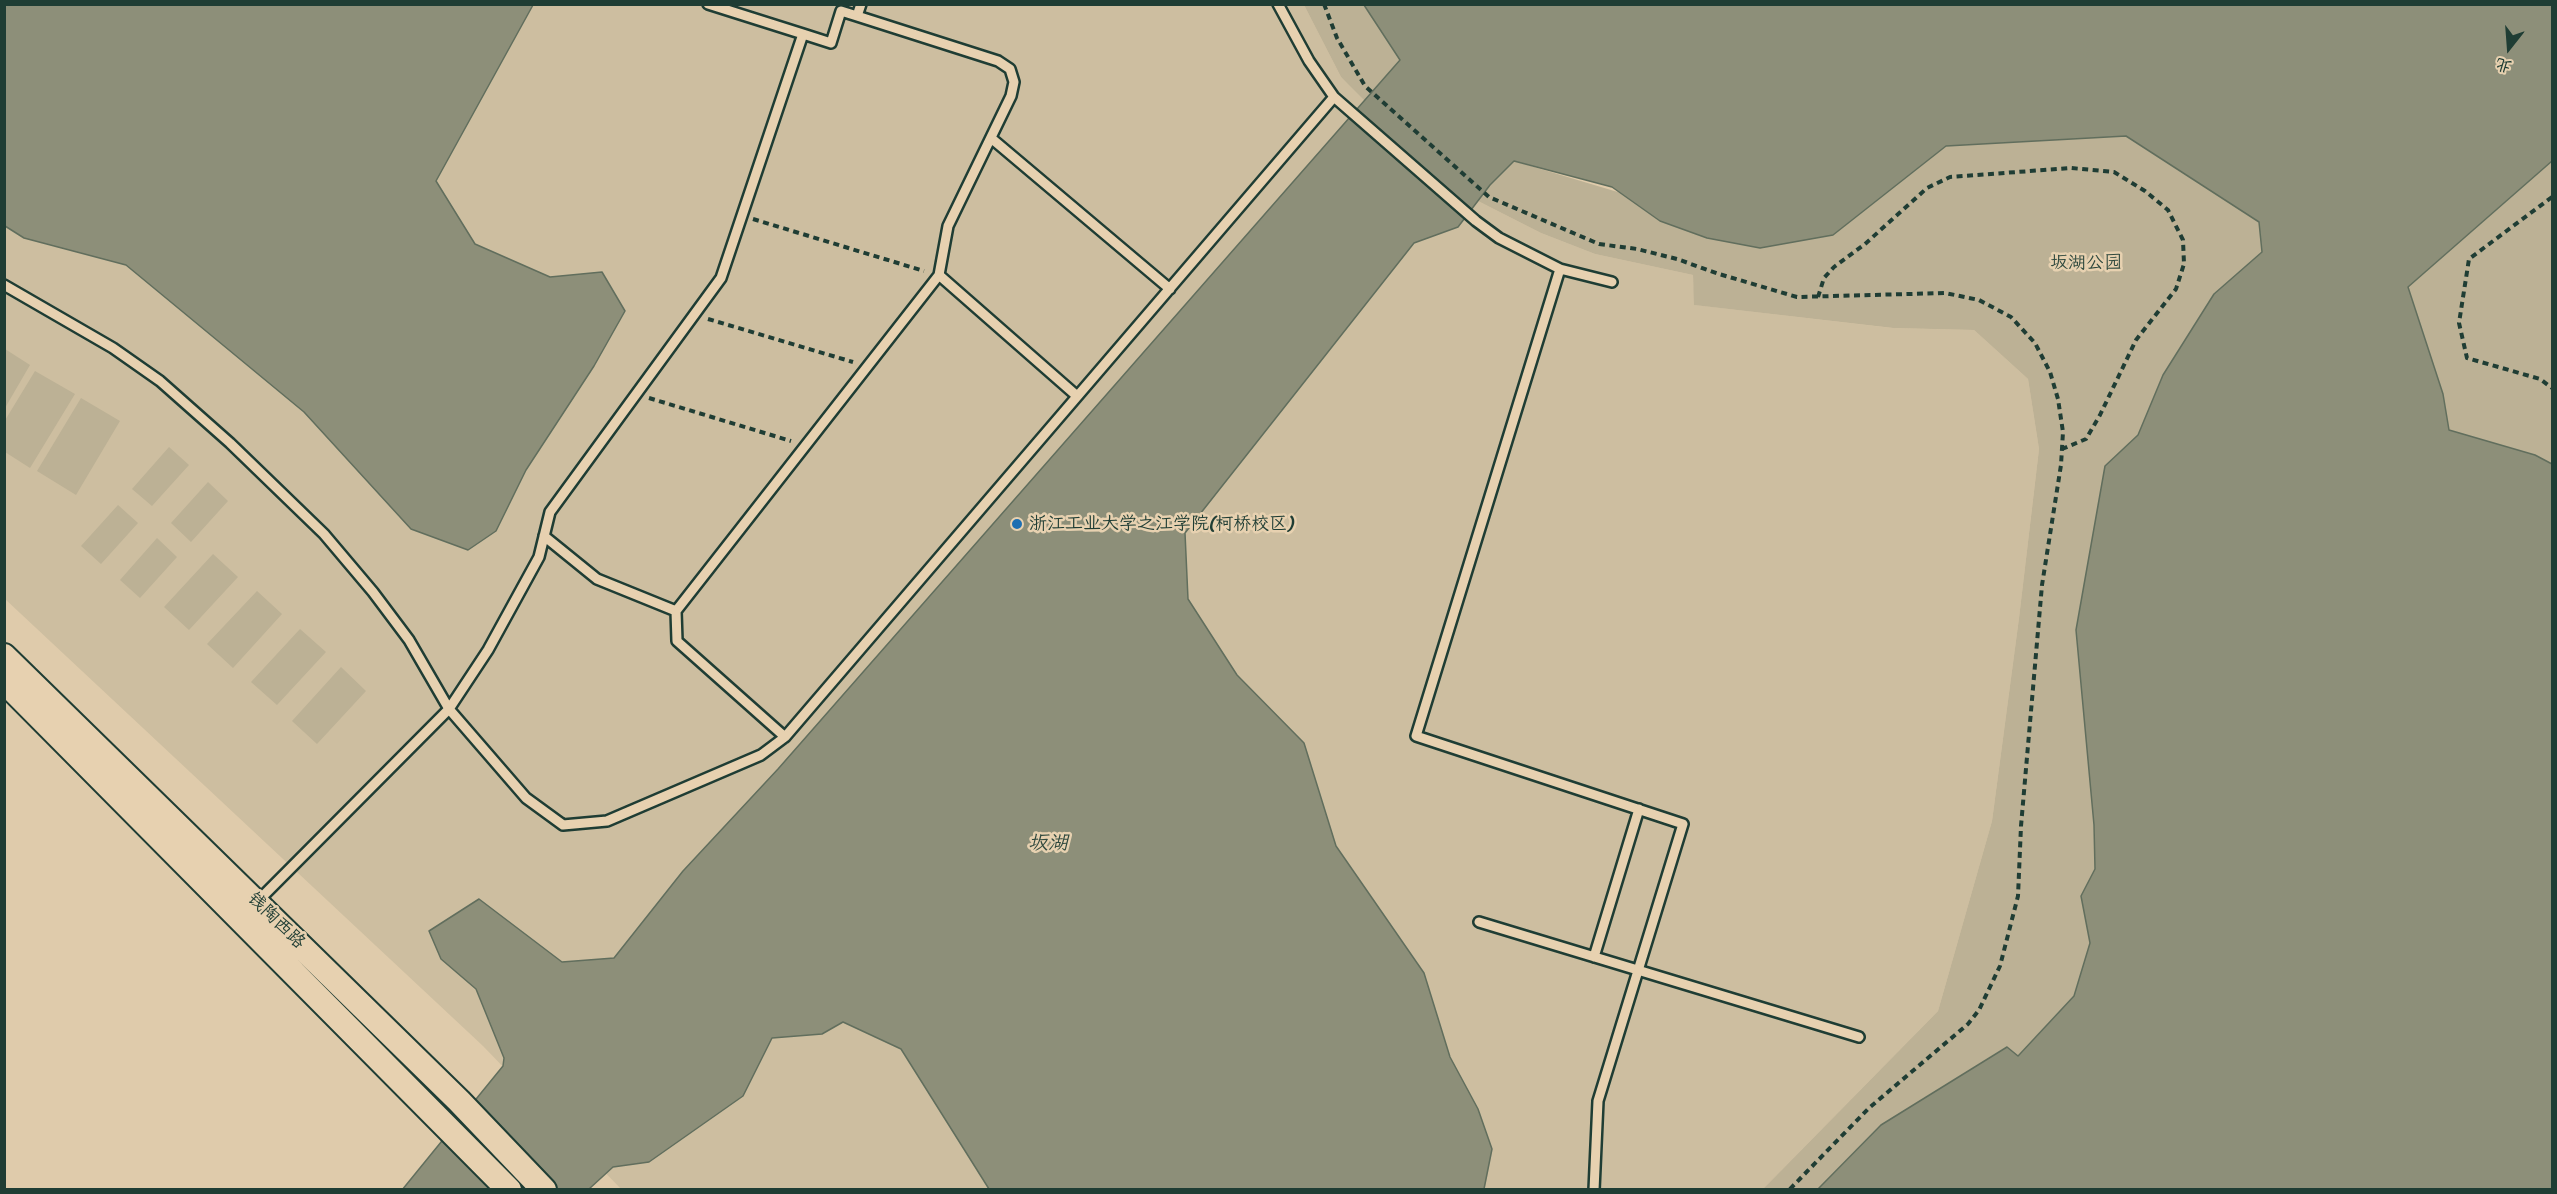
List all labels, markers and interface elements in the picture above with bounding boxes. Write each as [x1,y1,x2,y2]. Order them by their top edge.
north arrow [2479,18,2539,78]
text: 北 [2492,49,2515,82]
park label: 坂湖公园 [2050,252,2122,274]
place label: 浙江工业大学之江学院(柯桥校区) [1029,513,1294,535]
marker: 浙江工业大学之江学院(柯桥校区) [1010,517,1024,531]
water label: 坂湖 [1028,832,1068,856]
street label: 钱陶西路 [243,888,309,954]

